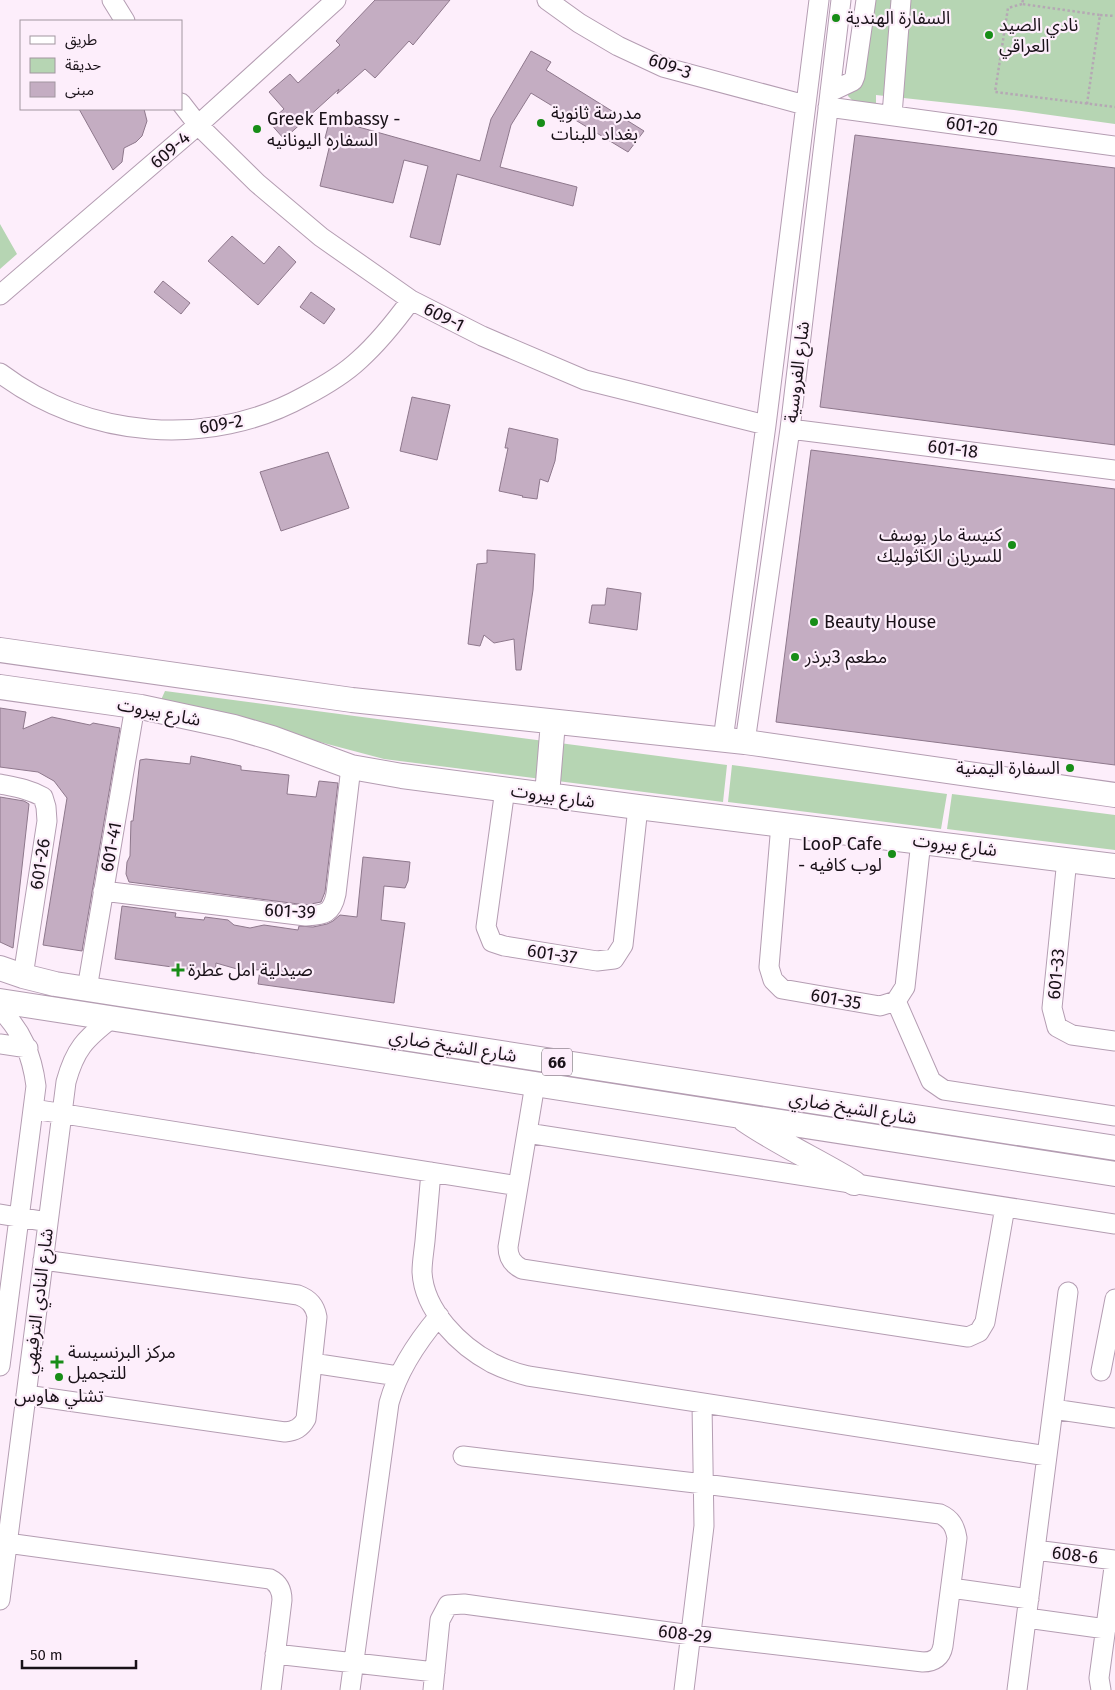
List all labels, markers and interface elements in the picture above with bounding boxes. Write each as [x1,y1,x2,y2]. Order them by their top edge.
place label: السفارة الهندية [846,7,950,29]
marker: السفارة الهندية [830,12,842,24]
place label: نادي الصيد العراقي [999,14,1078,59]
legend [20,20,182,110]
marker: نادي الصيد العراقي [983,29,995,41]
text: طريق [65,31,97,50]
street label: 609-3 [646,48,694,84]
text: حديقة [65,56,101,74]
text: مبنى [65,81,94,99]
place label: مدرسة ثانوية بغداد للبنات [551,102,642,145]
place label: Greek Embassy - السفاره اليونانيه [267,108,401,151]
street label: 601-20 [945,111,999,141]
marker: مدرسة ثانوية بغداد للبنات [535,117,547,129]
marker: Greek Embassy - السفاره اليونانيه [251,123,263,135]
street label: 609-4 [146,126,195,173]
street label: 609-1 [420,298,468,336]
street label: شارع الفروسية [780,320,817,425]
street label: 609-2 [197,409,245,439]
street label: 601-18 [926,435,980,463]
place label: كنيسة مار يوسف للسريان الكاثوليك [877,524,1003,567]
marker: كنيسة مار يوسف للسريان الكاثوليك [1006,539,1018,551]
place label: Beauty House [824,611,936,633]
marker: Beauty House [808,616,820,628]
place label: مطعم 3برذر [804,646,887,670]
marker: مطعم 3برذر [789,651,801,663]
street label: شارع بيروت [115,693,203,734]
place label: السفارة اليمنية [956,757,1060,779]
marker: السفارة اليمنية [1064,762,1076,774]
street label: شارع بيروت [509,779,596,816]
street label: 601-41 [96,820,126,874]
street label: شارع بيروت [911,829,998,864]
place label: LooP Cafe - لوب كافيه [798,833,882,876]
street label: 601-26 [25,837,55,891]
marker: LooP Cafe - لوب كافيه [886,848,898,860]
street label: 601-39 [264,899,316,923]
street label: 601-37 [526,939,578,969]
street label: 601-33 [1043,948,1069,1000]
place label: صيدلية امل عطرة [188,959,313,981]
marker: صيدلية امل عطرة [172,964,184,976]
street label: 601-35 [809,984,863,1014]
street label: شارع الشيخ ضاري [387,1025,518,1070]
road number: 66 [542,1048,572,1076]
street label: شارع الشيخ ضاري [787,1087,918,1132]
street label: شارع النادي الترفيهي [18,1227,61,1375]
place label: مركز البرنسيسة للتجميل [68,1341,176,1384]
marker: مركز البرنسيسة للتجميل [50,1355,64,1369]
marker: تشلي هاوس [53,1371,65,1383]
place label: تشلي هاوس [14,1385,104,1409]
street label: 608-6 [1051,1541,1099,1569]
street label: 608-29 [657,1620,713,1648]
scale bar [22,1638,136,1670]
text: 50 m [30,1646,63,1664]

